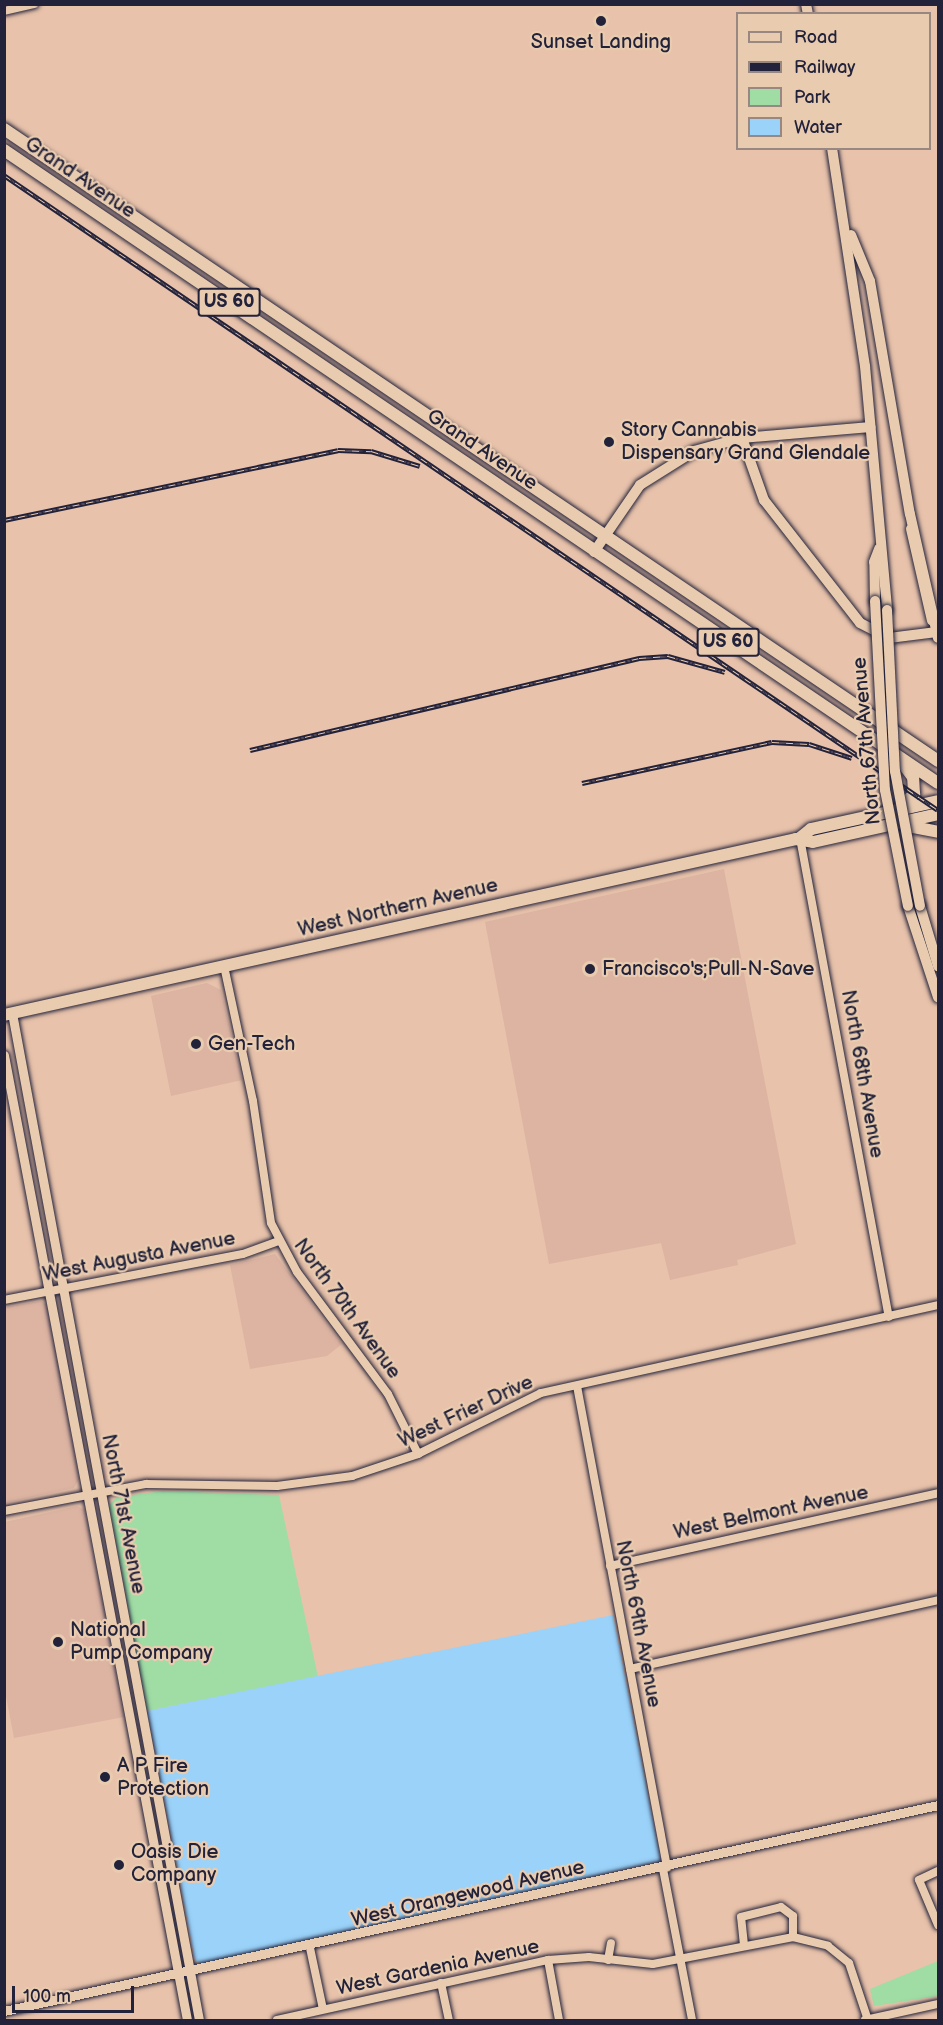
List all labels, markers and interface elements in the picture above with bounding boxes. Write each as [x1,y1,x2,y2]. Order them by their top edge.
legend [736,12,931,150]
marker: Sunset Landing [594,14,608,28]
text: Road [794,27,838,48]
place label: Sunset Landing [531,30,671,54]
text: Railway [794,57,856,78]
text: Park [794,87,830,108]
text: Water [794,117,842,138]
street label: Grand Avenue [20,132,140,224]
road number: US 60 [198,287,260,317]
street label: Grand Avenue [422,404,542,496]
place label: Story Cannabis Dispensary Grand Glendale [621,418,871,465]
marker: Story Cannabis Dispensary Grand Glendale [602,435,616,449]
road number: US 60 [696,627,760,657]
street label: North 67th Avenue [848,656,886,826]
street label: West Northern Avenue [296,873,500,943]
place label: Francisco's;Pull-N-Save [602,957,814,981]
marker: Francisco's;Pull-N-Save [583,962,597,976]
street label: North 68th Avenue [835,988,889,1160]
place label: Gen-Tech [208,1032,295,1056]
marker: Gen-Tech [189,1037,203,1051]
street label: West Augusta Avenue [41,1227,237,1287]
street label: North 70th Avenue [288,1234,406,1384]
street label: West Frier Drive [395,1370,537,1454]
street label: North 71st Avenue [96,1432,150,1596]
street label: West Belmont Avenue [672,1481,870,1545]
street label: North 69th Avenue [610,1538,666,1710]
place label: National Pump Company [70,1618,213,1665]
marker: National Pump Company [51,1635,65,1649]
place label: A P Fire Protection [117,1754,209,1801]
marker: A P Fire Protection [98,1770,112,1784]
place label: Oasis Die Company [131,1841,218,1888]
street label: West Orangewood Avenue [349,1855,587,1933]
marker: Oasis Die Company [112,1858,126,1872]
street label: West Gardenia Avenue [334,1935,542,2001]
scale bar [15,1974,136,2012]
text: 100 m [23,1986,71,2007]

